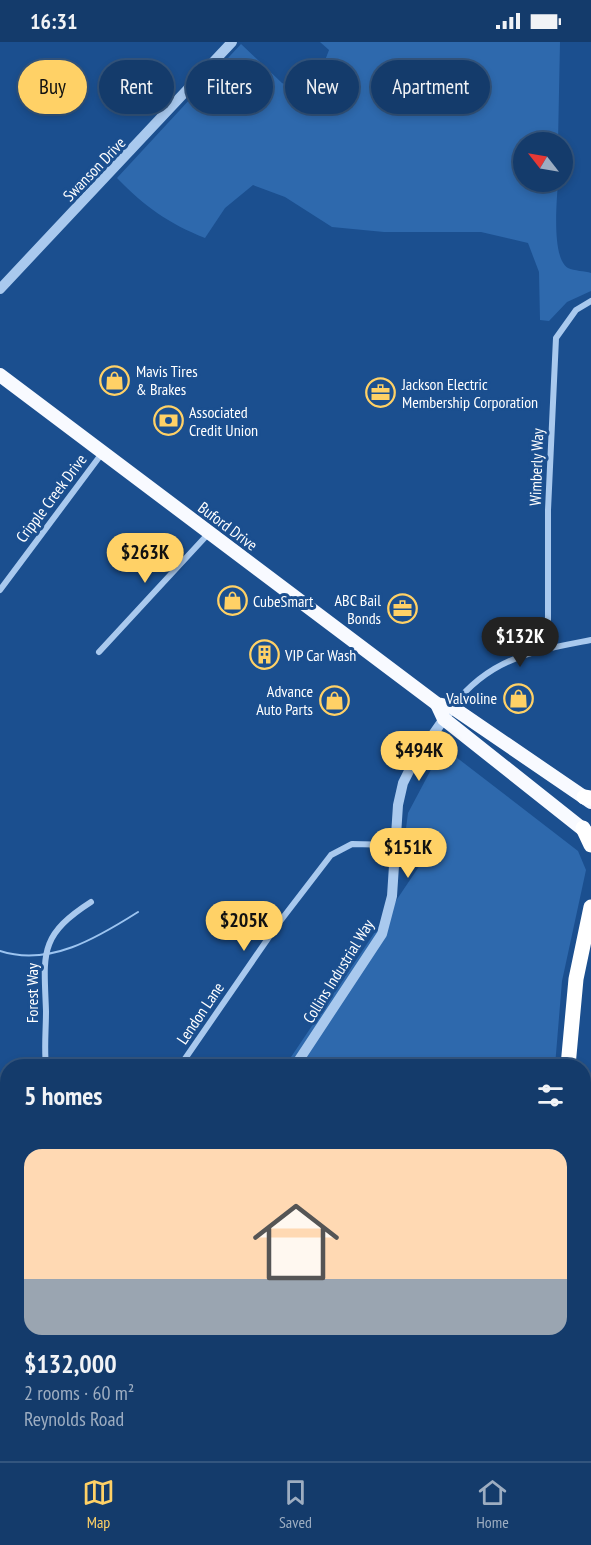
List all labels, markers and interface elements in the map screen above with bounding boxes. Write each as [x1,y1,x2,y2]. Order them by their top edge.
text: 16:31 [30,7,78,35]
chip: Buy [18,60,87,114]
chip: Rent [99,60,174,114]
chip: Filters [186,60,273,114]
chip: New [285,60,359,114]
chip: Apartment [371,60,490,114]
north arrow [513,132,573,192]
map controls [513,132,573,192]
street label: Swanson Drive [58,133,130,205]
place label: Mavis Tires & Brakes [136,361,198,399]
shop icon: Mavis Tires & Brakes [99,364,131,396]
place label: Jackson Electric Membership Corporation [401,374,538,412]
office icon: Jackson Electric Membership Corporation [365,377,397,409]
place label: Associated Credit Union [189,402,258,440]
bank icon: Associated Credit Union [152,405,184,437]
street label: Wimberly Way [525,428,547,506]
street label: Cripple Creek Drive [11,450,91,546]
street label: Buford Drive [194,497,262,555]
pin: $263K [103,533,187,584]
text: $263K [121,539,169,565]
shop icon: CubeSmart [216,585,248,617]
place label: ABC Bail Bonds [335,590,381,628]
place label: CubeSmart [253,591,314,611]
office icon: ABC Bail Bonds [386,593,418,625]
pin: $132K [478,617,562,668]
text: $132K [496,623,544,649]
building icon: VIP Car Wash [248,639,280,671]
place label: VIP Car Wash [284,645,356,665]
place label: Advance Auto Parts [256,681,313,719]
shop icon: Valvoline [502,682,534,714]
shop icon: Advance Auto Parts [318,684,350,716]
place label: Valvoline [445,688,497,708]
pin: $494K [377,731,461,782]
text: $494K [395,737,443,763]
pin: $151K [366,828,450,879]
text: $151K [384,834,432,860]
pin: $205K [202,901,286,952]
text: $205K [220,907,268,933]
street label: Collins Industrial Way [298,915,378,1027]
street label: Forest Way [22,963,42,1023]
street label: Lendon Lane [172,978,228,1048]
text: 5 homes [24,1079,102,1112]
icon: filters [534,1079,567,1112]
icon: home [242,1188,350,1296]
text: $132,000 [24,1347,117,1380]
text: 2 rooms · 60 m² [24,1380,134,1406]
text: Reynolds Road [24,1406,124,1432]
tab: Map [82,1476,115,1532]
tab: Saved [279,1476,312,1532]
tab: Home [476,1476,509,1532]

